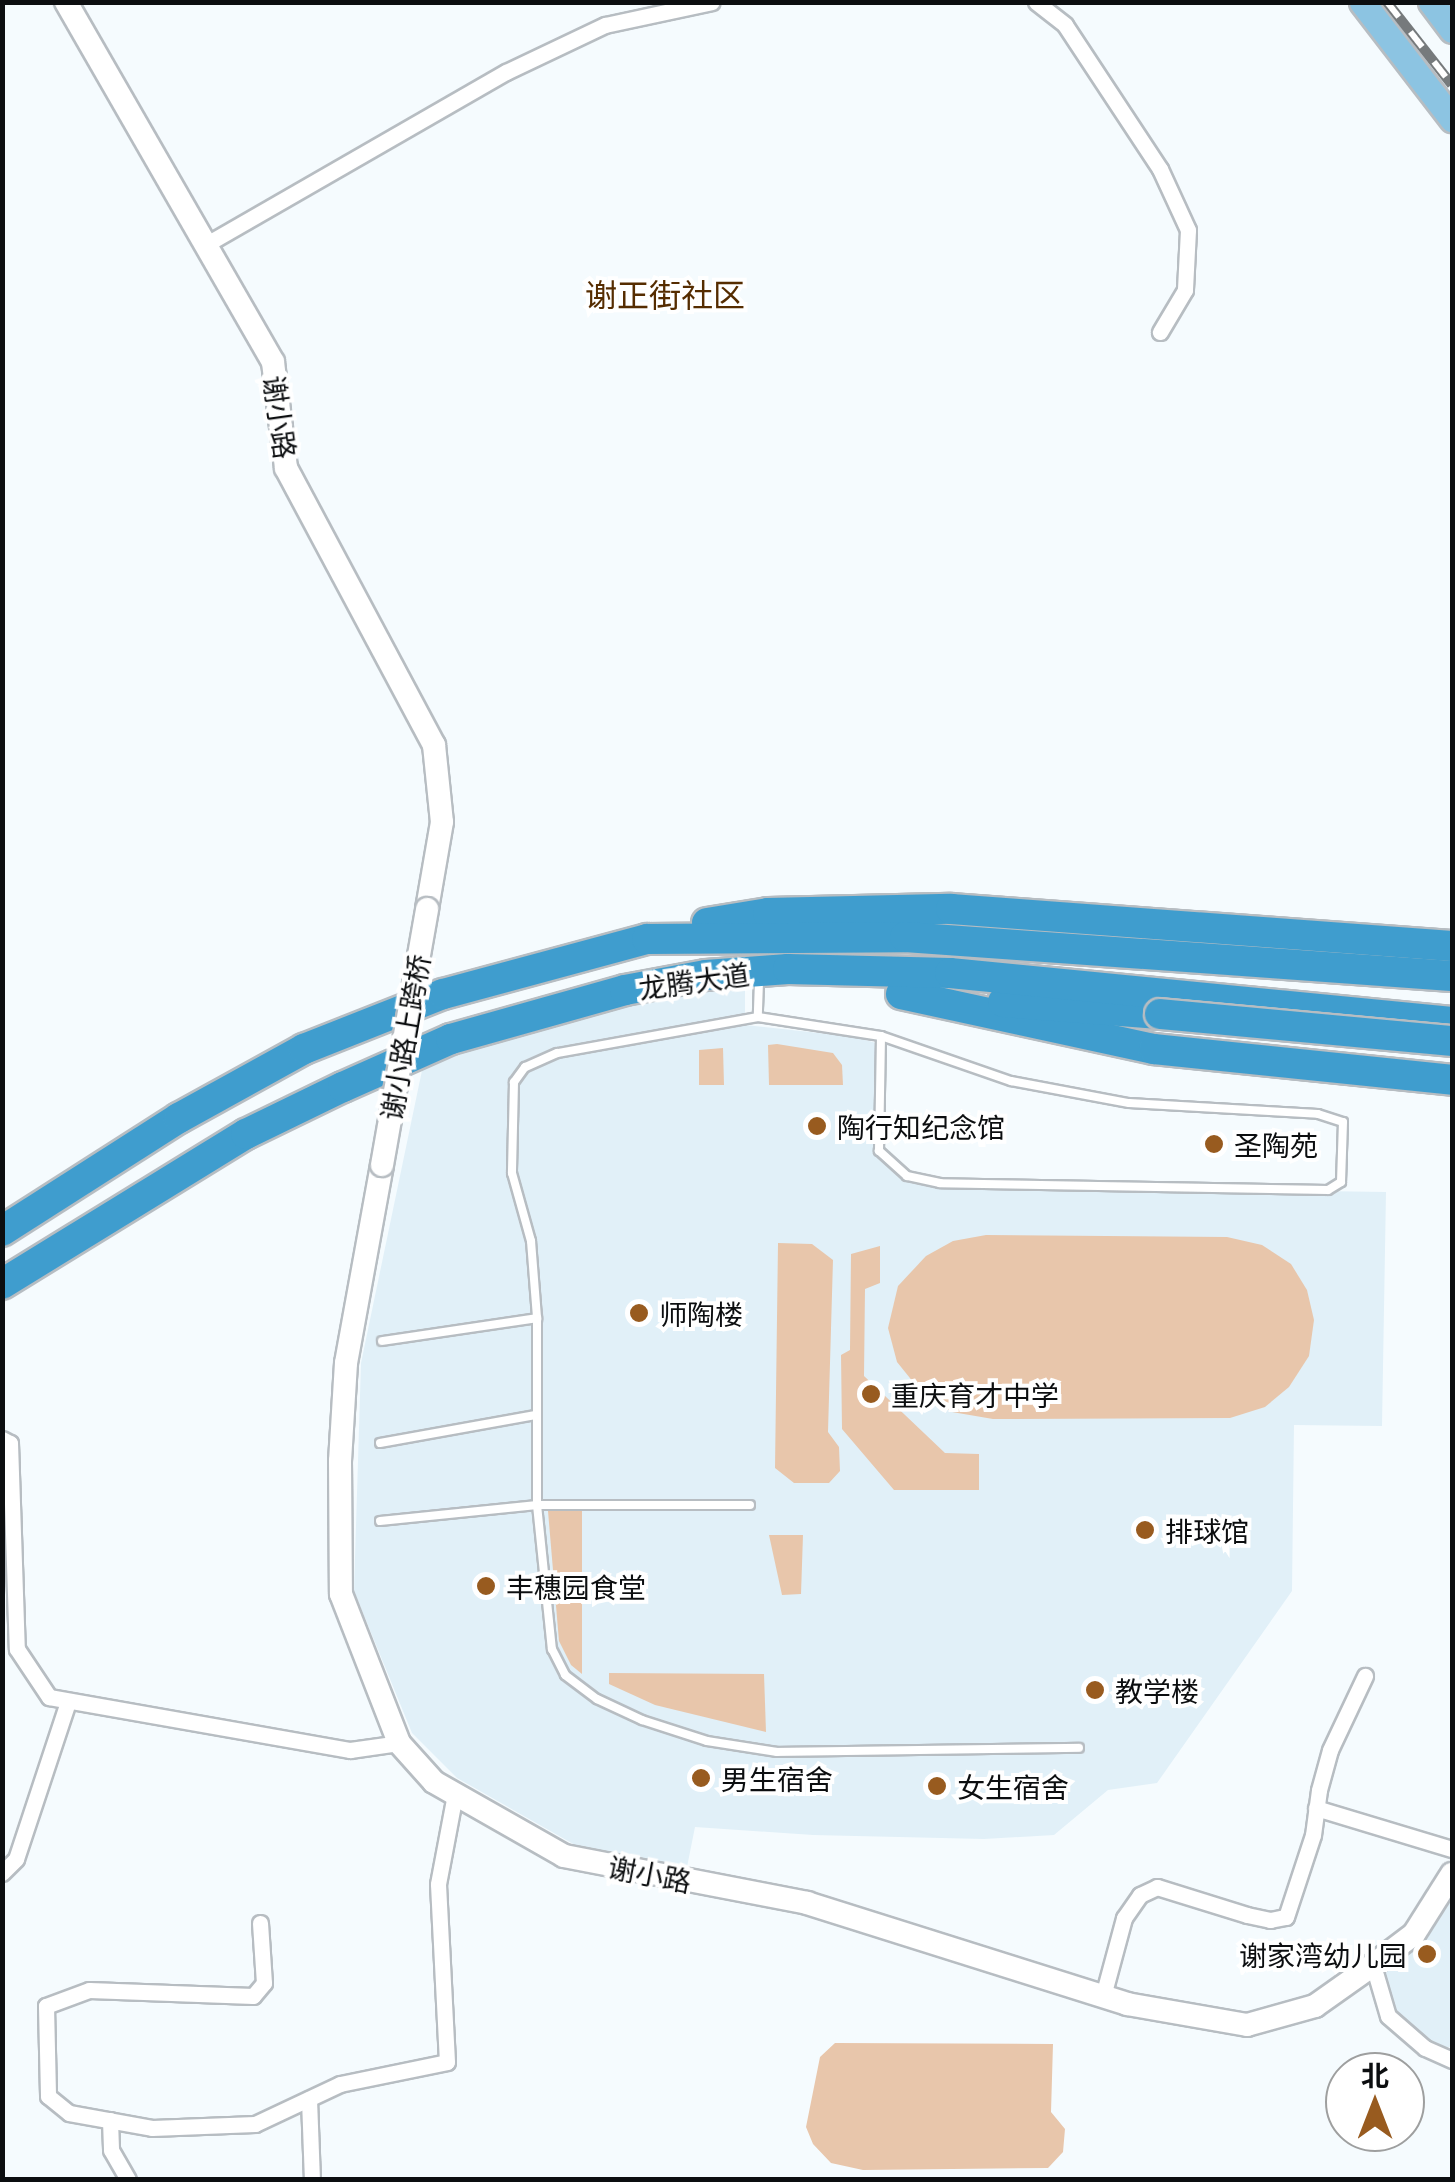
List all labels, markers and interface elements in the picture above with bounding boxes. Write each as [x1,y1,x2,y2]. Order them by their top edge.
district label: 谢正街社区 [585,274,745,312]
street label: 谢小路 [259,373,303,461]
street label: 谢小路上跨桥 [373,951,435,1123]
street label: 龙腾大道 [636,956,752,1004]
place label: 陶行知纪念馆 [837,1109,1005,1143]
marker: 陶行知纪念馆 [806,1115,828,1137]
place label: 圣陶苑 [1234,1127,1318,1161]
marker: 圣陶苑 [1203,1133,1225,1155]
place label: 师陶楼 [659,1296,743,1330]
marker: 师陶楼 [628,1302,650,1324]
place label: 重庆育才中学 [891,1377,1059,1411]
marker: 重庆育才中学 [860,1383,882,1405]
place label: 排球馆 [1165,1513,1249,1547]
marker: 排球馆 [1134,1519,1156,1541]
place label: 丰穗园食堂 [506,1569,646,1603]
marker: 丰穗园食堂 [475,1575,497,1597]
place label: 教学楼 [1115,1673,1199,1707]
marker: 教学楼 [1084,1679,1106,1701]
place label: 男生宿舍 [721,1761,833,1795]
marker: 男生宿舍 [690,1767,712,1789]
place label: 女生宿舍 [957,1769,1069,1803]
marker: 女生宿舍 [926,1775,948,1797]
street label: 谢小路 [606,1848,694,1898]
place label: 谢家湾幼儿园 [1239,1937,1407,1971]
marker: 谢家湾幼儿园 [1416,1943,1438,1965]
north arrow [1325,2052,1425,2152]
text: 北 [1361,2053,1389,2095]

